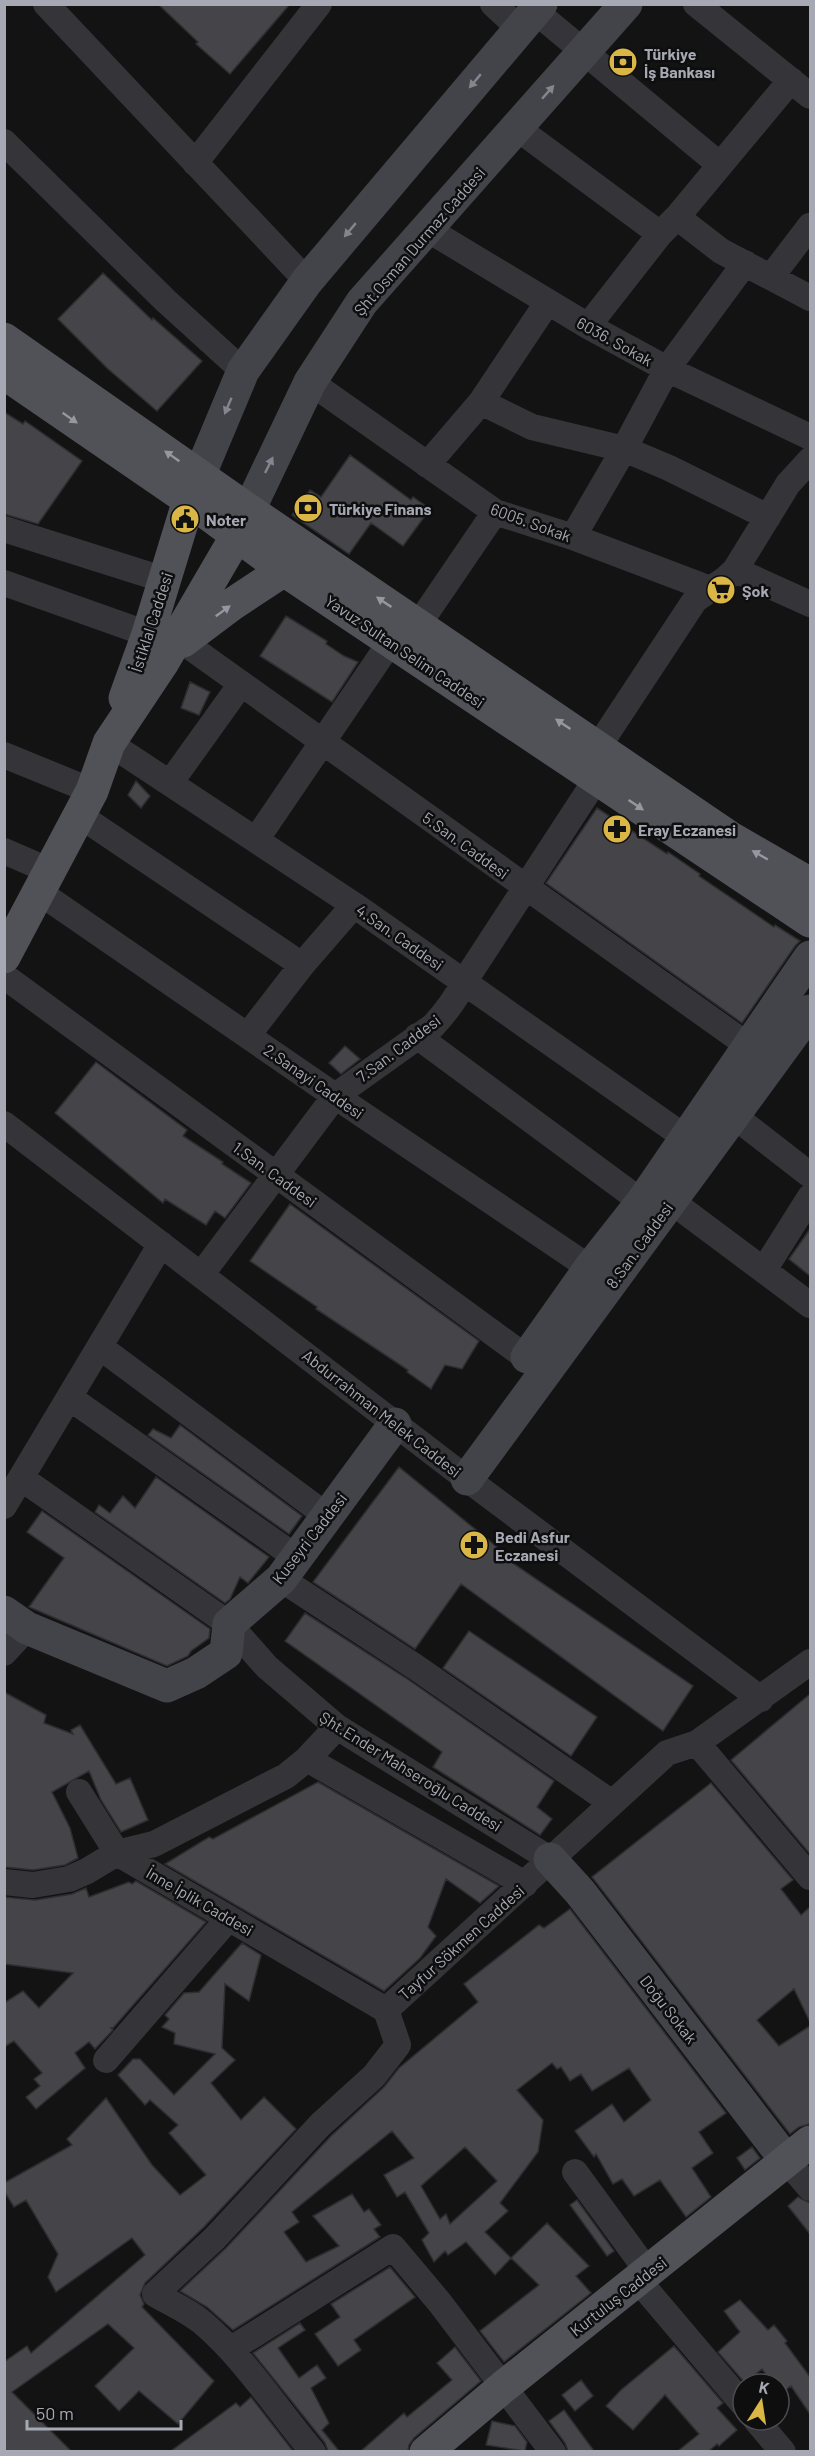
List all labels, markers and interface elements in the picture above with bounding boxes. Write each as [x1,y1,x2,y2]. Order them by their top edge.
place label: Türkiye İş Bankası [644,44,715,81]
bank icon: Türkiye İş Bankası [607,46,639,78]
one-way arrow [469,73,482,89]
one-way arrow [541,85,554,100]
street label: Şht.Osman Durmaz Caddesi [349,163,489,319]
one-way arrow [344,222,357,237]
street label: 6036. Sokak [574,312,656,370]
one-way arrow [223,398,232,415]
one-way arrow [62,412,78,423]
one-way arrow [164,450,180,462]
one-way arrow [265,456,274,473]
bank icon: Türkiye Finans [292,492,324,524]
place label: Türkiye Finans [329,499,432,518]
street label: 6005. Sokak [488,499,574,545]
public building icon: Noter [169,503,201,535]
place label: Noter [206,510,246,529]
street label: İstiklal Caddesi [126,570,176,674]
supermarket icon: Şok [705,574,737,606]
place label: Şok [742,581,769,600]
street label: Yavuz Sultan Selim Caddesi [322,591,488,711]
one-way arrow [376,597,392,608]
one-way arrow [216,605,231,617]
one-way arrow [554,718,571,729]
one-way arrow [628,799,644,810]
street label: 5.San. Caddesi [419,807,513,883]
pharmacy icon: Eray Eczanesi [601,813,633,845]
place label: Eray Eczanesi [638,820,736,839]
one-way arrow [751,850,768,860]
street label: 4.San. Caddesi [353,900,447,974]
street label: 7.San. Caddesi [352,1010,444,1086]
street label: 2.Sanayi Caddesi [261,1040,367,1122]
street label: 1.San. Caddesi [229,1137,321,1211]
street label: 8.San. Caddesi [601,1198,677,1292]
street label: Abdurrahman Melek Caddesi [299,1345,465,1481]
street label: Kuseyri Caddesi [268,1489,350,1587]
place label: Bedi Asfur Eczanesi [495,1527,570,1564]
pharmacy icon: Bedi Asfur Eczanesi [458,1529,490,1561]
street label: Şht.Ender Mahseroğlu Caddesi [316,1707,506,1835]
street label: İnne İplik Caddesi [143,1863,257,1939]
street label: Tayfur Sökmen Caddesi [394,1881,528,2003]
street label: Doğu Sokak [637,1971,701,2047]
street label: Kurtuluş Caddesi [566,2252,670,2340]
north arrow [731,2372,791,2432]
text: K [757,2377,771,2397]
scale bar [27,2393,182,2431]
text: 50 m [36,2402,74,2424]

